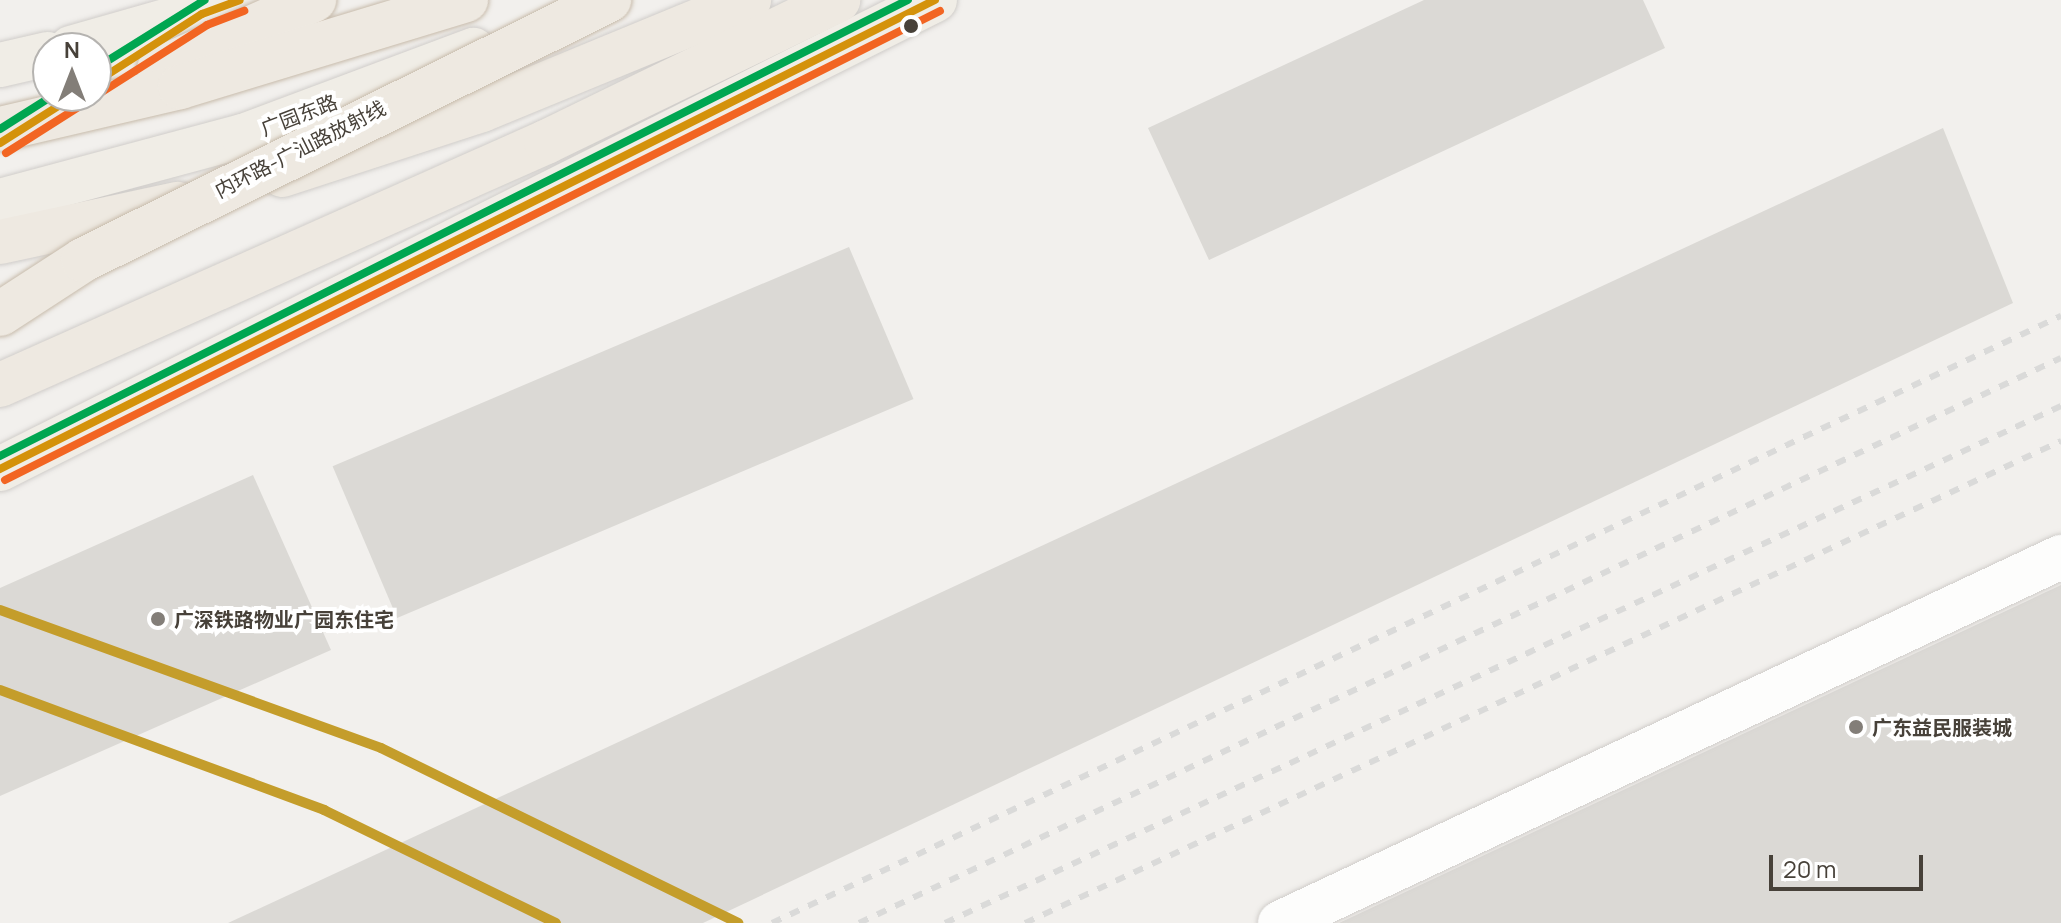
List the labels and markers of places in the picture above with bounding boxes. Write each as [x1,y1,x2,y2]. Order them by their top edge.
unlabelled marker [903,18,919,34]
place label: 广深铁路物业广园东住宅 [174,607,394,631]
marker: 广深铁路物业广园东住宅 [149,610,167,628]
place label: 广东益民服装城 [1872,715,2012,739]
marker: 广东益民服装城 [1847,718,1865,736]

